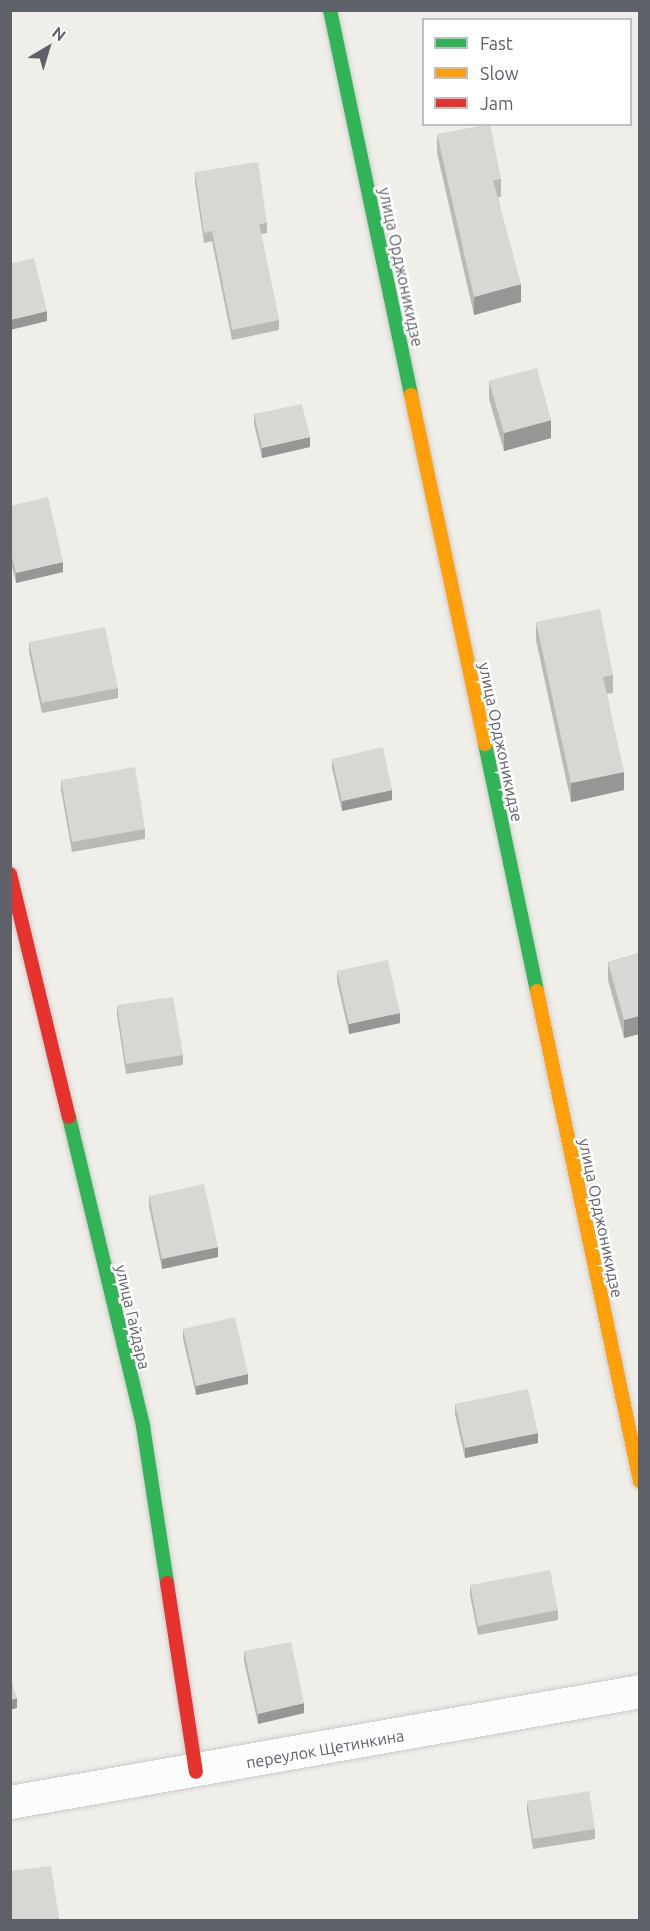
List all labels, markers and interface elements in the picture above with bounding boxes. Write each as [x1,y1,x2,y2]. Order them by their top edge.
north arrow [18,18,78,78]
legend [422,18,632,126]
text: N [49,23,69,45]
text: Fast [480,33,513,53]
text: Slow [480,63,519,83]
text: Jam [480,93,514,113]
street label: улица Орджоникидзе [375,186,427,348]
street label: улица Орджоникидзе [475,661,527,823]
street label: улица Орджоникидзе [575,1137,627,1299]
street label: улица Гайдара [112,1263,154,1371]
street label: переулок Щетинкина [245,1726,405,1772]

